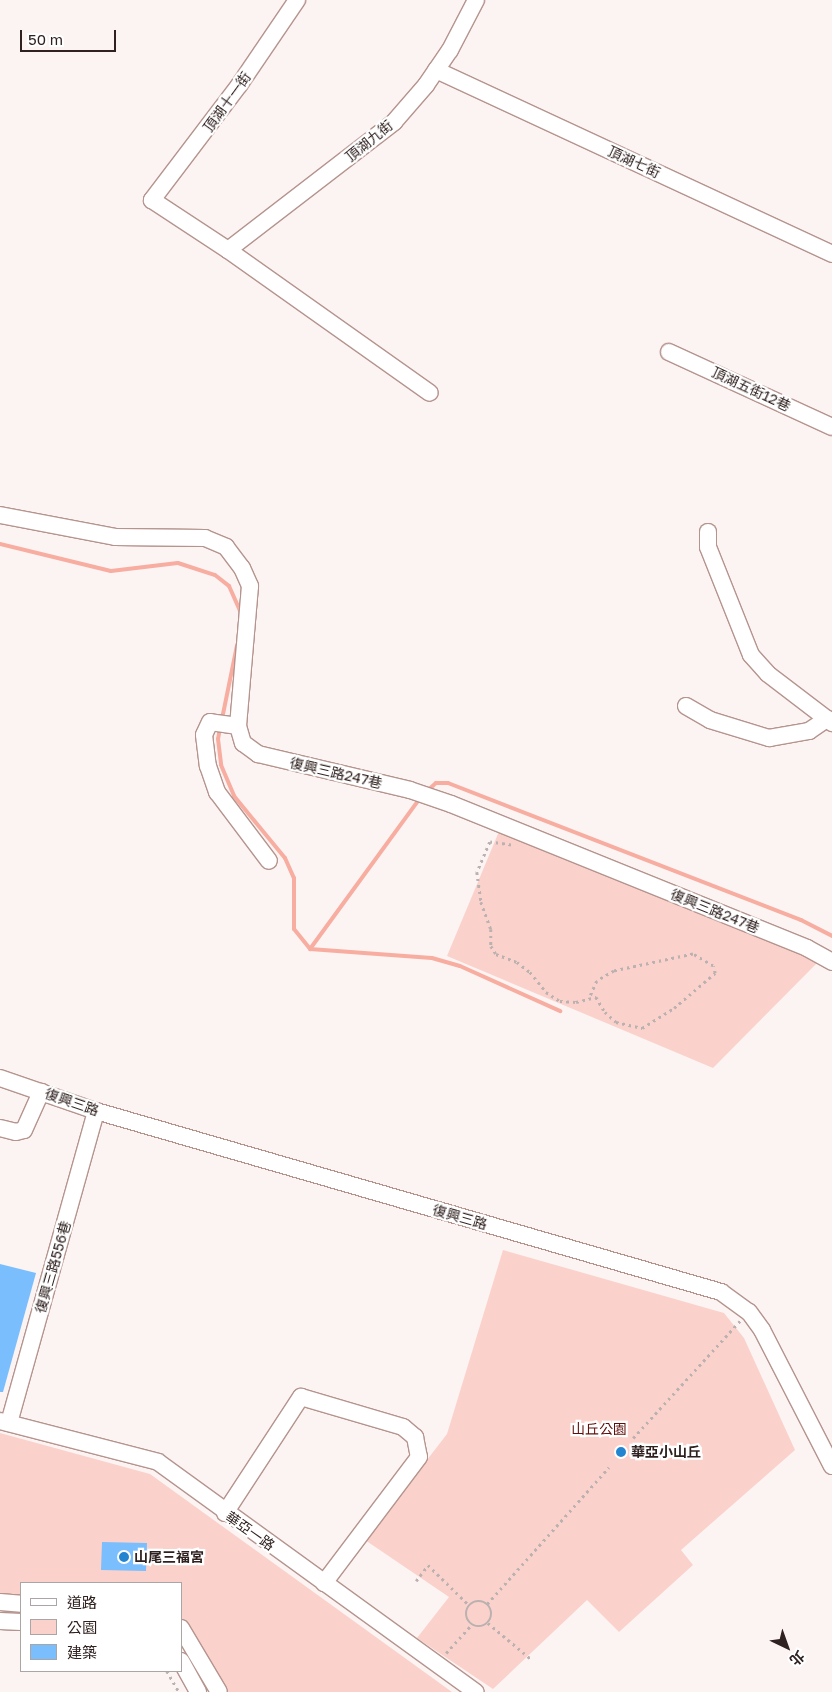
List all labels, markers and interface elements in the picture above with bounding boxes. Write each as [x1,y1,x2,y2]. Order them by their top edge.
scale bar [22,20,119,52]
text: 50 m [28,30,63,48]
street label: 頂湖十一街 [200,69,254,135]
street label: 頂湖九街 [342,117,396,165]
street label: 頂湖七街 [605,143,663,181]
street label: 頂湖五街12巷 [709,363,793,415]
street label: 復興三路247巷 [288,754,384,792]
street label: 復興三路247巷 [668,886,762,936]
street label: 復興三路 [43,1085,101,1119]
street label: 復興三路 [431,1201,489,1233]
street label: 復興三路556巷 [32,1219,74,1315]
park label: 山丘公園 [571,1421,627,1437]
place label: 華亞小山丘 [631,1444,701,1460]
marker: 華亞小山丘 [615,1446,627,1458]
street label: 華亞一路 [222,1508,278,1554]
place label: 山尾三福宮 [134,1549,204,1565]
marker: 山尾三福宮 [118,1551,130,1563]
legend [20,1582,182,1672]
text: 道路 [67,1593,97,1611]
text: 公園 [67,1618,97,1636]
north arrow [762,1622,812,1672]
text: 建築 [67,1643,97,1661]
text: 北 [786,1648,808,1670]

